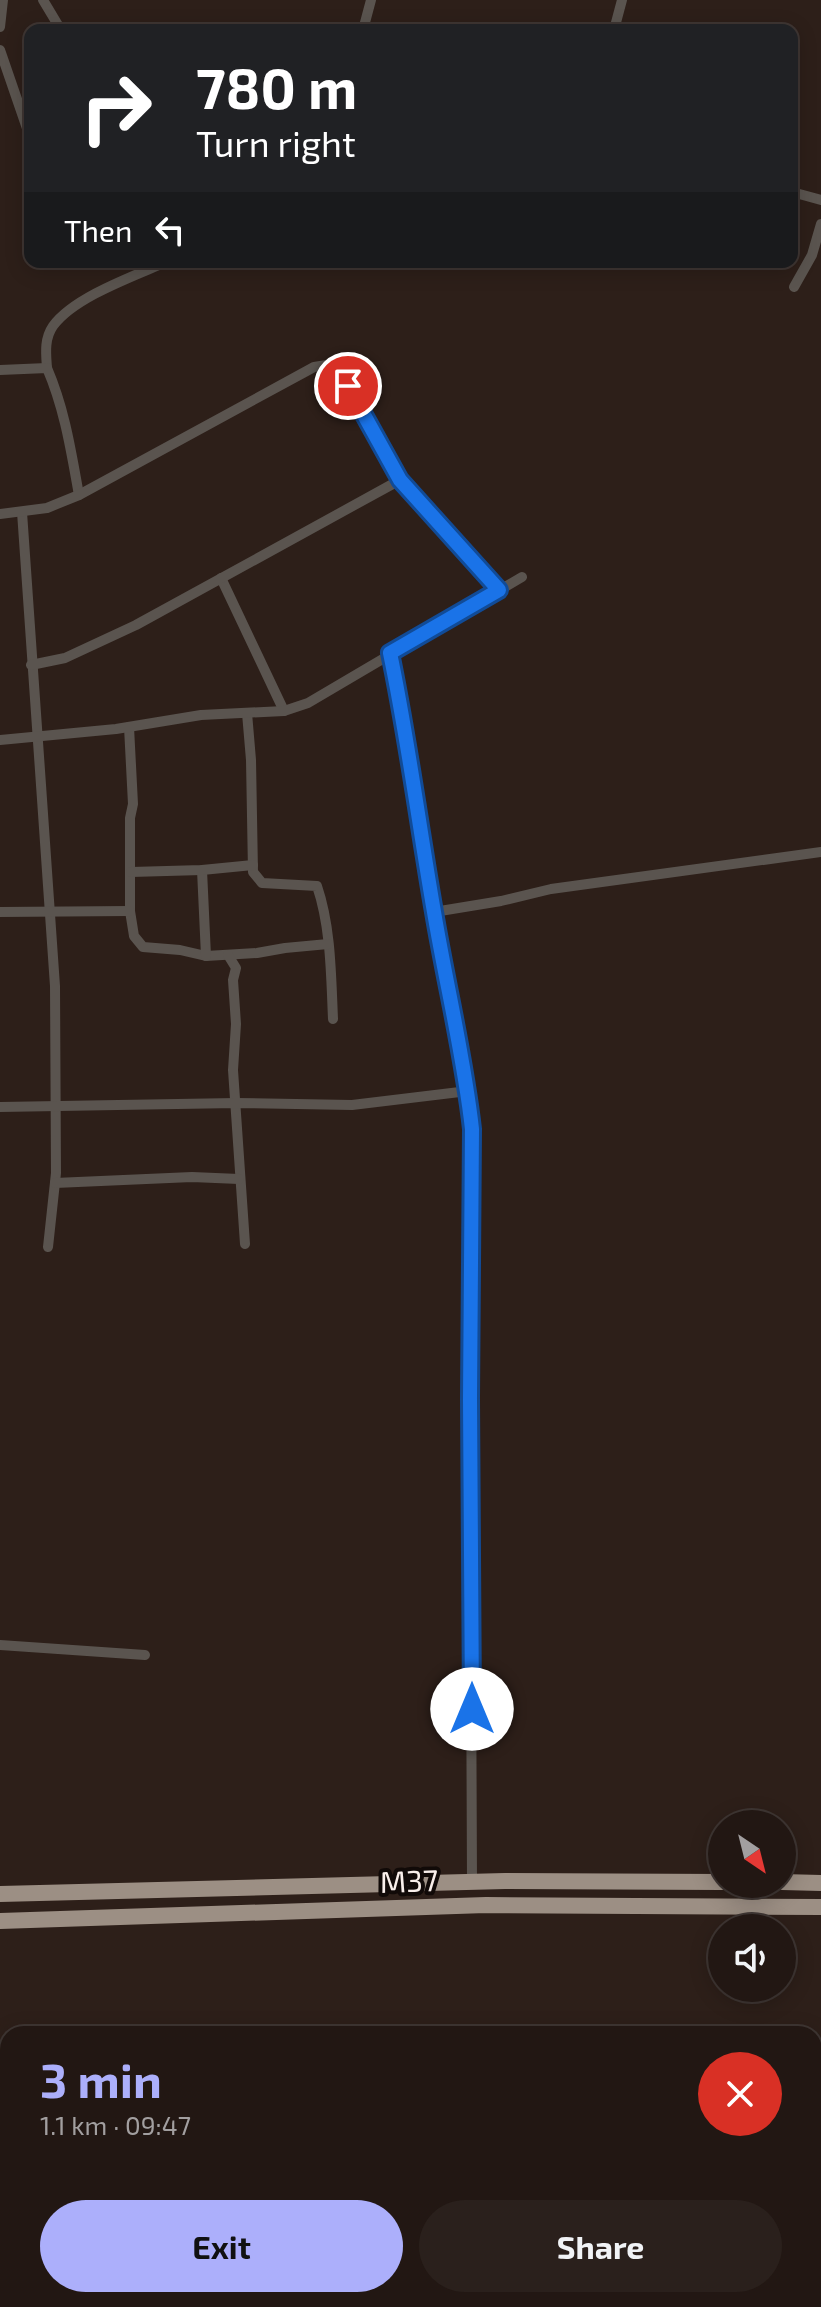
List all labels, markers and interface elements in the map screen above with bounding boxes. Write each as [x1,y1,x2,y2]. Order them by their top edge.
text: 780 m [196,53,357,120]
icon: right [64,56,168,160]
text: Turn right [196,121,356,164]
icon: left [148,208,192,252]
text: Then [64,212,132,248]
pin [314,352,382,420]
icon: arrive [326,364,370,408]
position arrow [430,1667,514,1751]
north arrow [708,1810,796,1898]
map controls [708,1810,796,2002]
street label: M37 [379,1861,439,1899]
button: sound [708,1914,796,2002]
text: 3 min [40,2050,162,2108]
button: close [698,2052,782,2136]
text: 1.1 km · 09:47 [40,2109,191,2140]
button: Exit [40,2200,403,2292]
button: Share [419,2200,782,2292]

